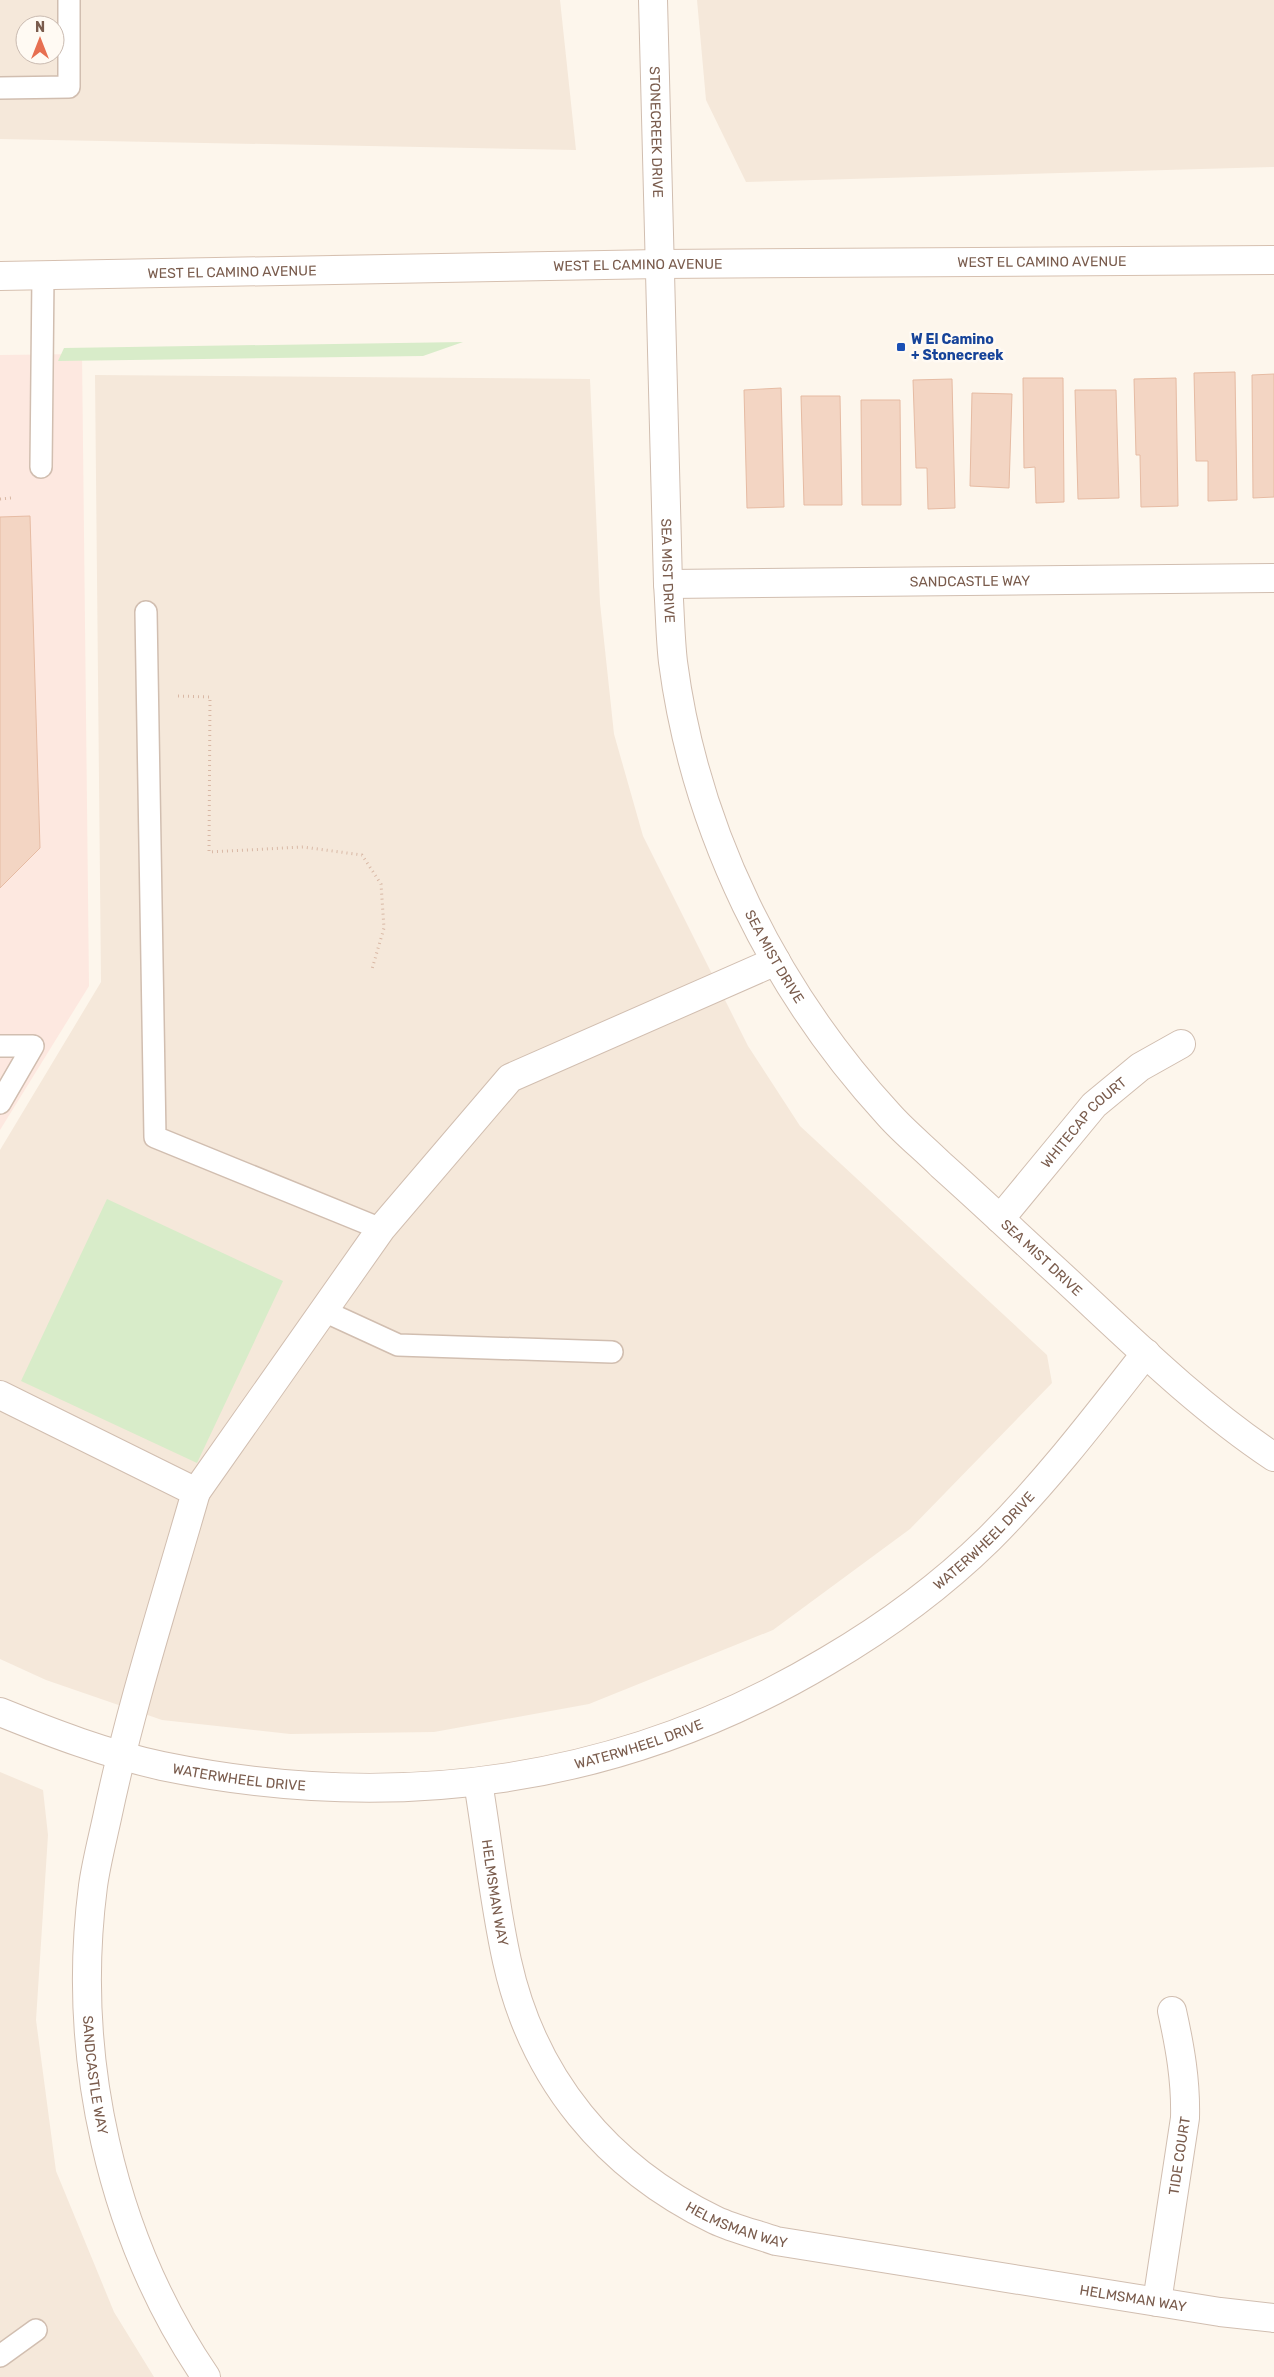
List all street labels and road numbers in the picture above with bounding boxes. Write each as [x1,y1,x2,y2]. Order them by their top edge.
street label: STONECREEK DRIVE [646,66,667,198]
street label: WEST EL CAMINO AVENUE [957,252,1127,271]
street label: WEST EL CAMINO AVENUE [553,255,723,274]
street label: WEST EL CAMINO AVENUE [147,262,317,282]
street label: SEA MIST DRIVE [658,518,679,624]
street label: SANDCASTLE WAY [910,572,1030,590]
street label: SEA MIST DRIVE [741,907,808,1006]
street label: WHITECAP COURT [1037,1073,1130,1171]
street label: SEA MIST DRIVE [998,1216,1086,1299]
street label: WATERWHEEL DRIVE [930,1488,1038,1593]
street label: WATERWHEEL DRIVE [573,1715,706,1772]
street label: WATERWHEEL DRIVE [171,1760,306,1794]
street label: HELMSMAN WAY [478,1838,512,1948]
street label: SANDCASTLE WAY [79,2015,112,2136]
street label: TIDE COURT [1165,2115,1194,2196]
street label: HELMSMAN WAY [683,2198,789,2251]
street label: HELMSMAN WAY [1079,2281,1188,2315]

